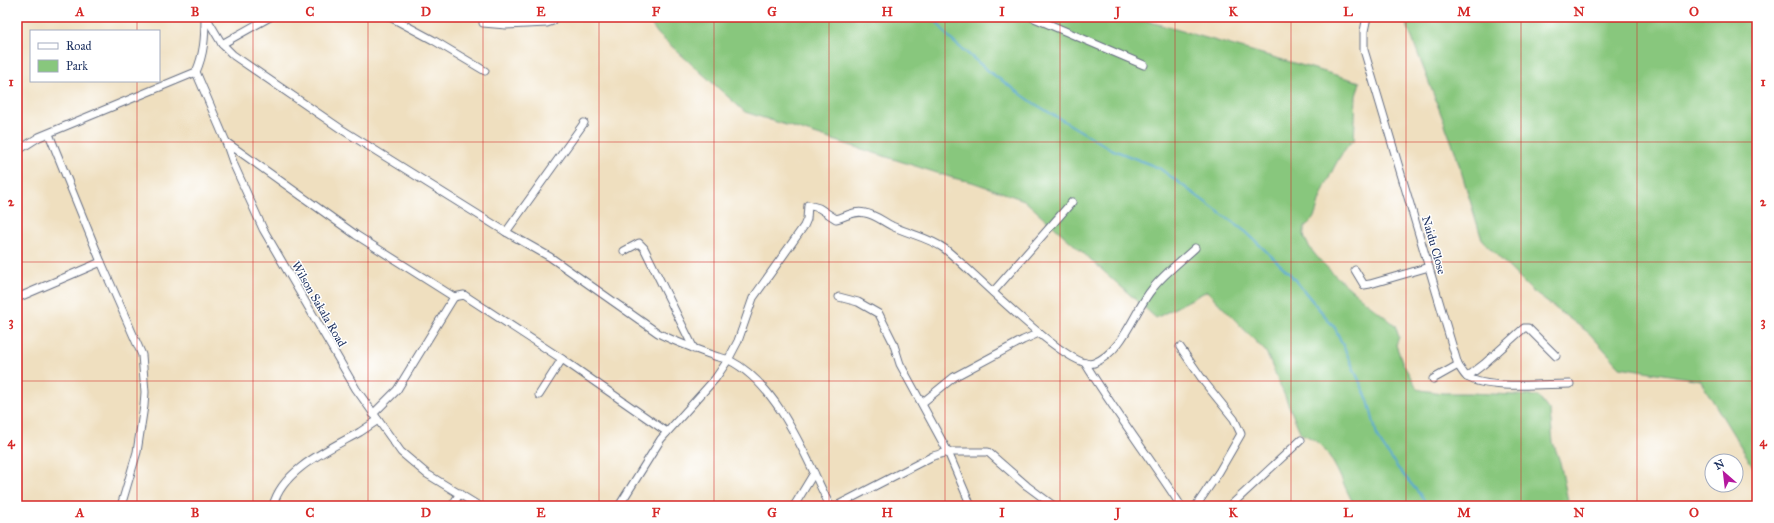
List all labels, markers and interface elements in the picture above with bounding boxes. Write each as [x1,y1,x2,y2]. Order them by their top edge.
text: A [75,4,85,20]
text: B [191,4,200,20]
text: C [306,4,315,20]
text: D [421,4,431,20]
text: E [536,4,546,20]
text: F [652,4,661,20]
text: G [767,4,777,20]
text: H [881,4,893,20]
text: I [999,4,1005,20]
text: J [1113,4,1121,20]
text: K [1228,4,1238,20]
text: L [1343,4,1353,20]
text: M [1457,4,1471,20]
text: N [1573,4,1585,20]
text: O [1689,4,1699,20]
legend [30,30,160,82]
text: Road [66,39,92,53]
text: Park [66,59,88,73]
text: 1 [8,74,14,90]
text: 1 [1760,74,1766,90]
text: 2 [8,194,15,210]
text: 2 [1760,194,1767,210]
street label: Naidu Close [1419,214,1449,276]
street label: Wilson Sakala Road [289,259,349,349]
text: 3 [8,314,14,330]
text: 3 [1760,314,1766,330]
text: 4 [7,434,15,450]
text: 4 [1759,434,1767,450]
north arrow [1704,453,1744,493]
text: N [1712,456,1727,473]
text: A [75,505,85,521]
text: B [191,505,200,521]
text: C [306,505,315,521]
text: D [421,505,431,521]
text: E [536,505,546,521]
text: F [652,505,661,521]
text: G [767,505,777,521]
text: H [881,505,893,521]
text: I [999,505,1005,521]
text: J [1113,505,1121,521]
text: K [1228,505,1238,521]
text: L [1343,505,1353,521]
text: M [1457,505,1471,521]
text: N [1573,505,1585,521]
text: O [1689,505,1699,521]

